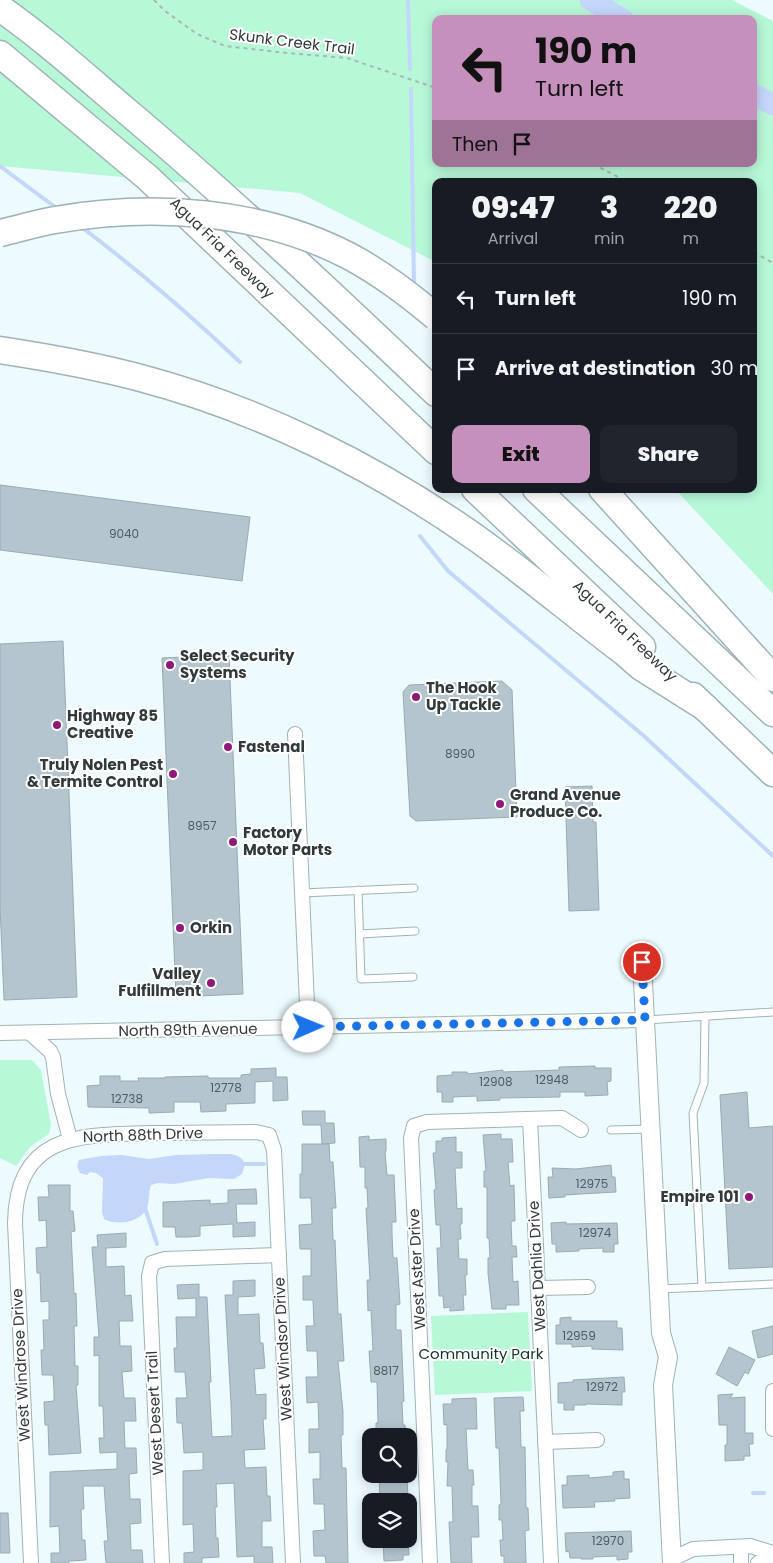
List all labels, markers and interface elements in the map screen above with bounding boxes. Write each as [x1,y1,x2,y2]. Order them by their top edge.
street label: Skunk Creek Trail [228,23,356,60]
text: 190 m [535,26,637,75]
icon: left [452,35,517,100]
text: Turn left [535,73,623,104]
icon: arrive [508,130,536,158]
text: Then [452,131,498,158]
text: 09:47 [471,186,555,229]
text: 3 [600,186,618,229]
text: 220 [664,186,718,229]
street label: Agua Fria Freeway [166,192,280,303]
text: Arrival [488,227,538,250]
text: min [594,227,625,250]
text: m [683,227,699,250]
icon: left [452,285,480,313]
text: Turn left [495,285,576,312]
text: 190 m [682,285,737,312]
icon: arrive [452,355,480,383]
text: Arrive at destination [495,355,696,382]
text: 30 m [711,355,758,382]
button: Exit [452,425,590,483]
button: Share [600,425,737,483]
house number: 9040 [109,525,139,542]
street label: Agua Fria Freeway [569,575,683,686]
place label: Select Security Systems [180,645,295,683]
marker: Select Security Systems [164,659,176,671]
place label: The Hook Up Tackle [426,677,501,715]
marker: The Hook Up Tackle [410,691,422,703]
place label: Highway 85 Creative [67,705,158,743]
marker: Highway 85 Creative [51,719,63,731]
place label: Fastenal [238,736,305,757]
marker: Fastenal [222,741,234,753]
house number: 8990 [445,745,475,762]
place label: Truly Nolen Pest & Termite Control [27,754,163,792]
marker: Truly Nolen Pest & Termite Control [167,768,179,780]
place label: Grand Avenue Produce Co. [510,784,621,822]
marker: Grand Avenue Produce Co. [494,798,506,810]
house number: 8957 [187,817,217,834]
place label: Factory Motor Parts [243,822,332,860]
marker: Factory Motor Parts [227,836,239,848]
place label: Orkin [190,917,232,938]
marker: Orkin [174,922,186,934]
pin [621,941,663,983]
icon: arrive [628,948,656,976]
place label: Valley Fulfillment [118,963,202,1001]
marker: Valley Fulfillment [205,977,217,989]
position arrow [281,1000,333,1052]
street label: North 89th Avenue [118,1018,258,1041]
house number: 12948 [535,1071,569,1088]
house number: 12908 [479,1073,513,1090]
house number: 12778 [210,1079,242,1096]
house number: 12738 [111,1090,143,1107]
street label: North 88th Drive [82,1122,204,1147]
house number: 12975 [576,1175,608,1192]
place label: Empire 101 [660,1186,739,1207]
marker: Empire 101 [743,1191,755,1203]
street label: West Dahlia Drive [523,1200,550,1332]
street label: West Aster Drive [403,1208,430,1330]
house number: 12974 [579,1224,612,1241]
street label: West Windsor Drive [268,1277,297,1421]
street label: West Windrose Drive [6,1288,35,1442]
house number: 12959 [562,1327,596,1344]
park label: Community Park [418,1343,544,1364]
street label: West Desert Trail [141,1350,168,1476]
house number: 8817 [373,1362,399,1379]
house number: 12972 [586,1378,618,1395]
map controls [362,1428,417,1548]
button: search [362,1428,417,1483]
button: layers [362,1493,417,1548]
house number: 12970 [592,1532,624,1549]

